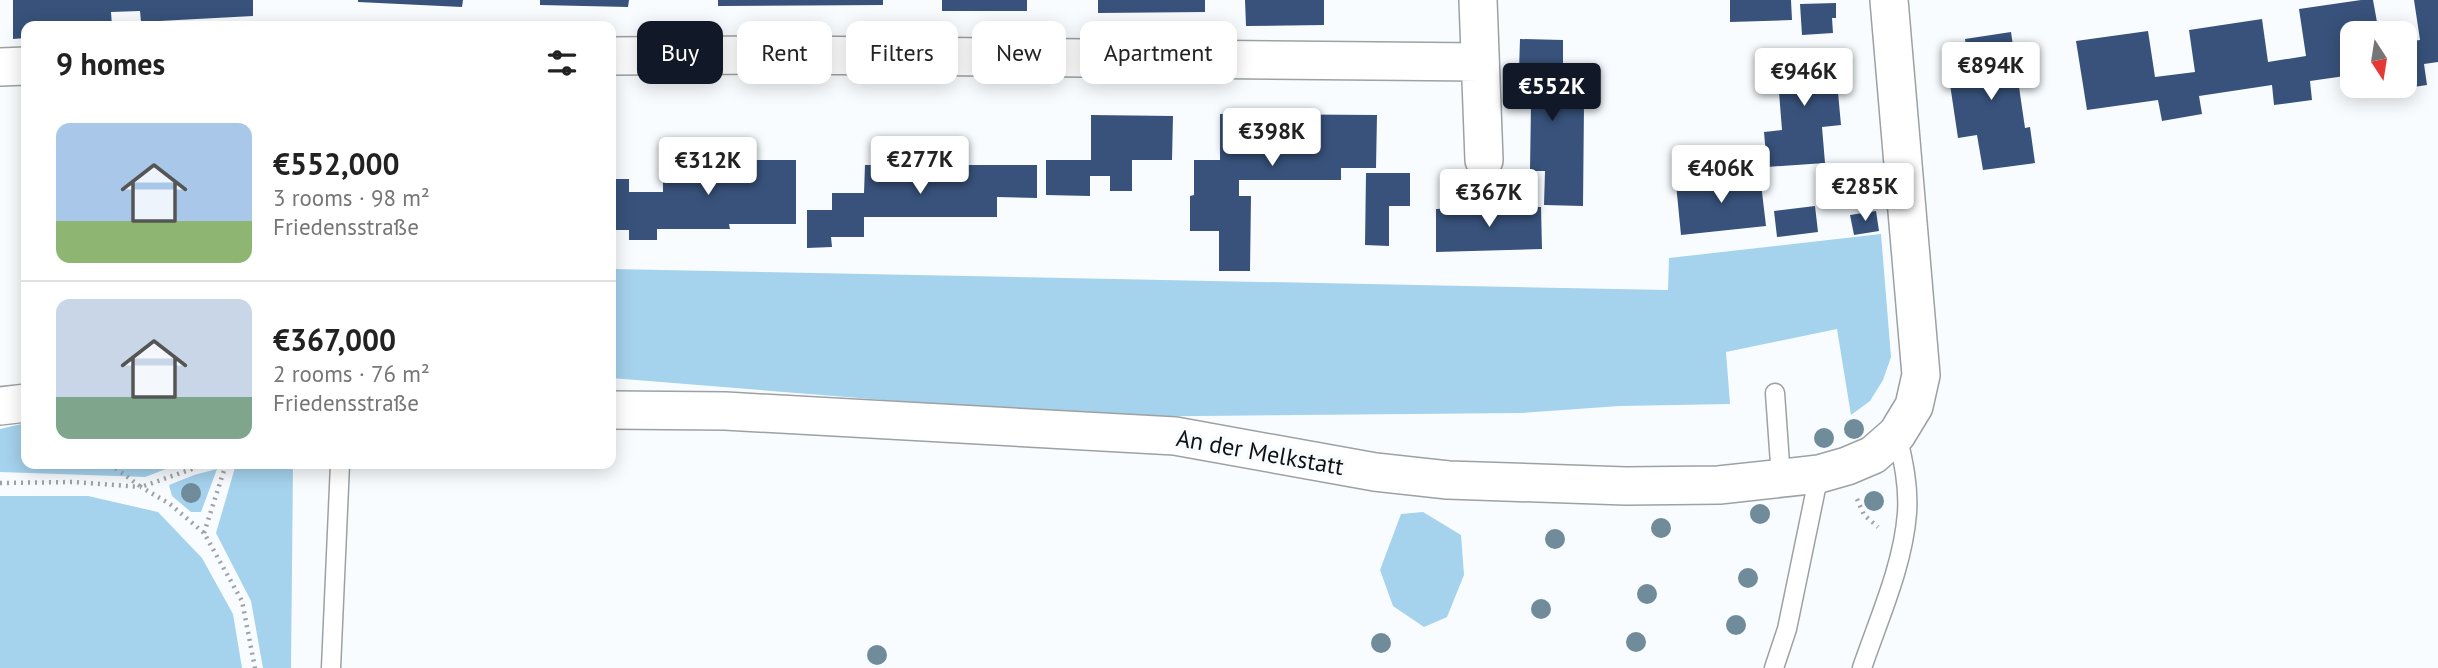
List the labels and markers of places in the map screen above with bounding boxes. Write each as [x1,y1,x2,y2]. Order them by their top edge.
pin: €894K [1942,42,2040,102]
pin: €946K [1755,48,1853,108]
pin: €552K [1503,64,1601,123]
pin: €398K [1223,108,1321,168]
pin: €277K [871,136,969,196]
pin: €312K [659,138,757,197]
pin: €406K [1672,146,1770,205]
pin: €285K [1816,164,1914,223]
pin: €367K [1440,170,1538,229]

